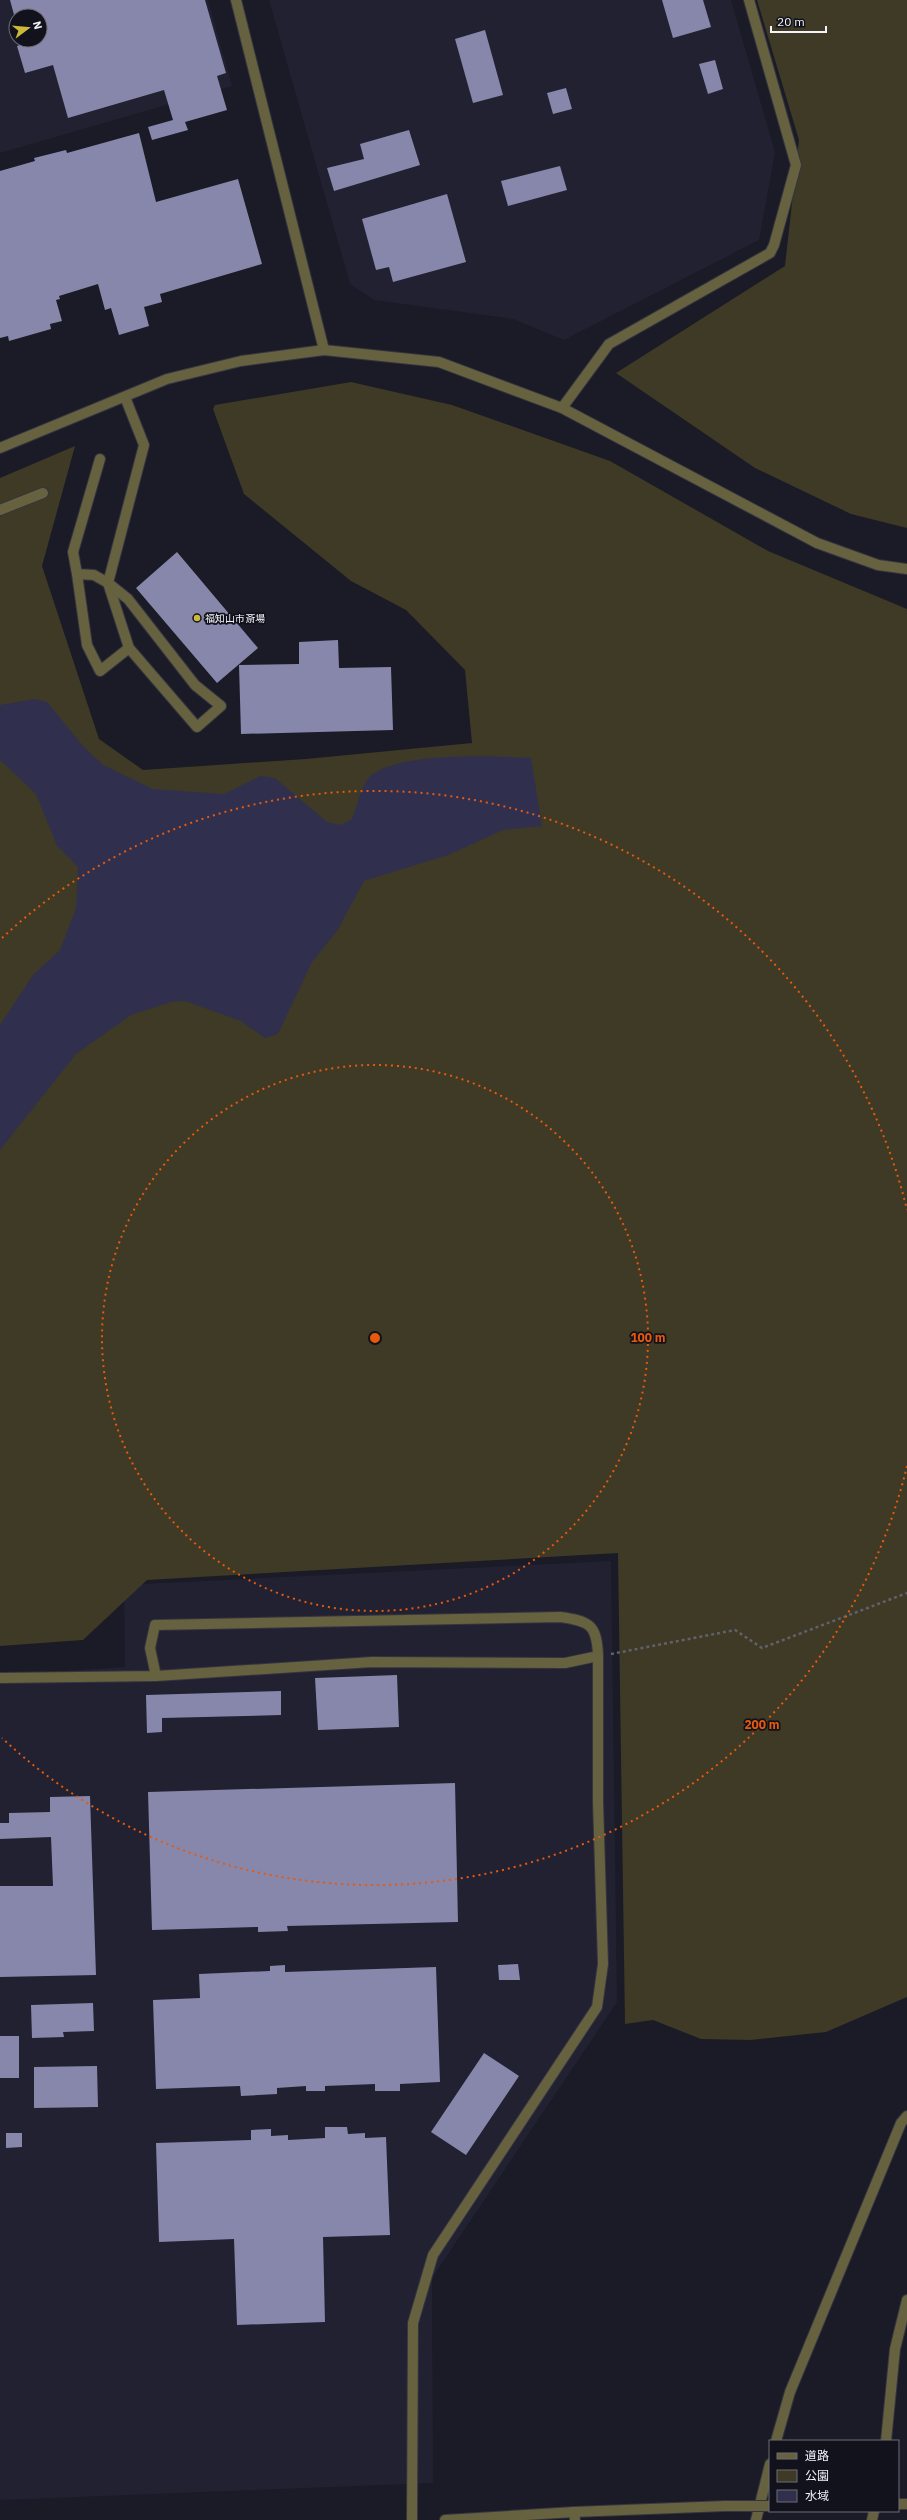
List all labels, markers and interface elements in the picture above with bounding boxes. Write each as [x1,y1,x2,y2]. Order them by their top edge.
north arrow [8,8,48,48]
scale bar [771,8,826,34]
text: 20 m [777,14,805,29]
text: N [30,19,45,31]
place label: 福知山市斎場 [205,612,265,625]
marker: 福知山市斎場 [192,613,202,623]
text: 100 m [630,1330,666,1345]
centre of rings [368,1331,382,1345]
text: 200 m [744,1717,780,1732]
legend [769,2440,899,2512]
text: 道路 [805,2448,829,2463]
text: 公園 [805,2468,829,2483]
text: 水域 [805,2488,829,2503]

